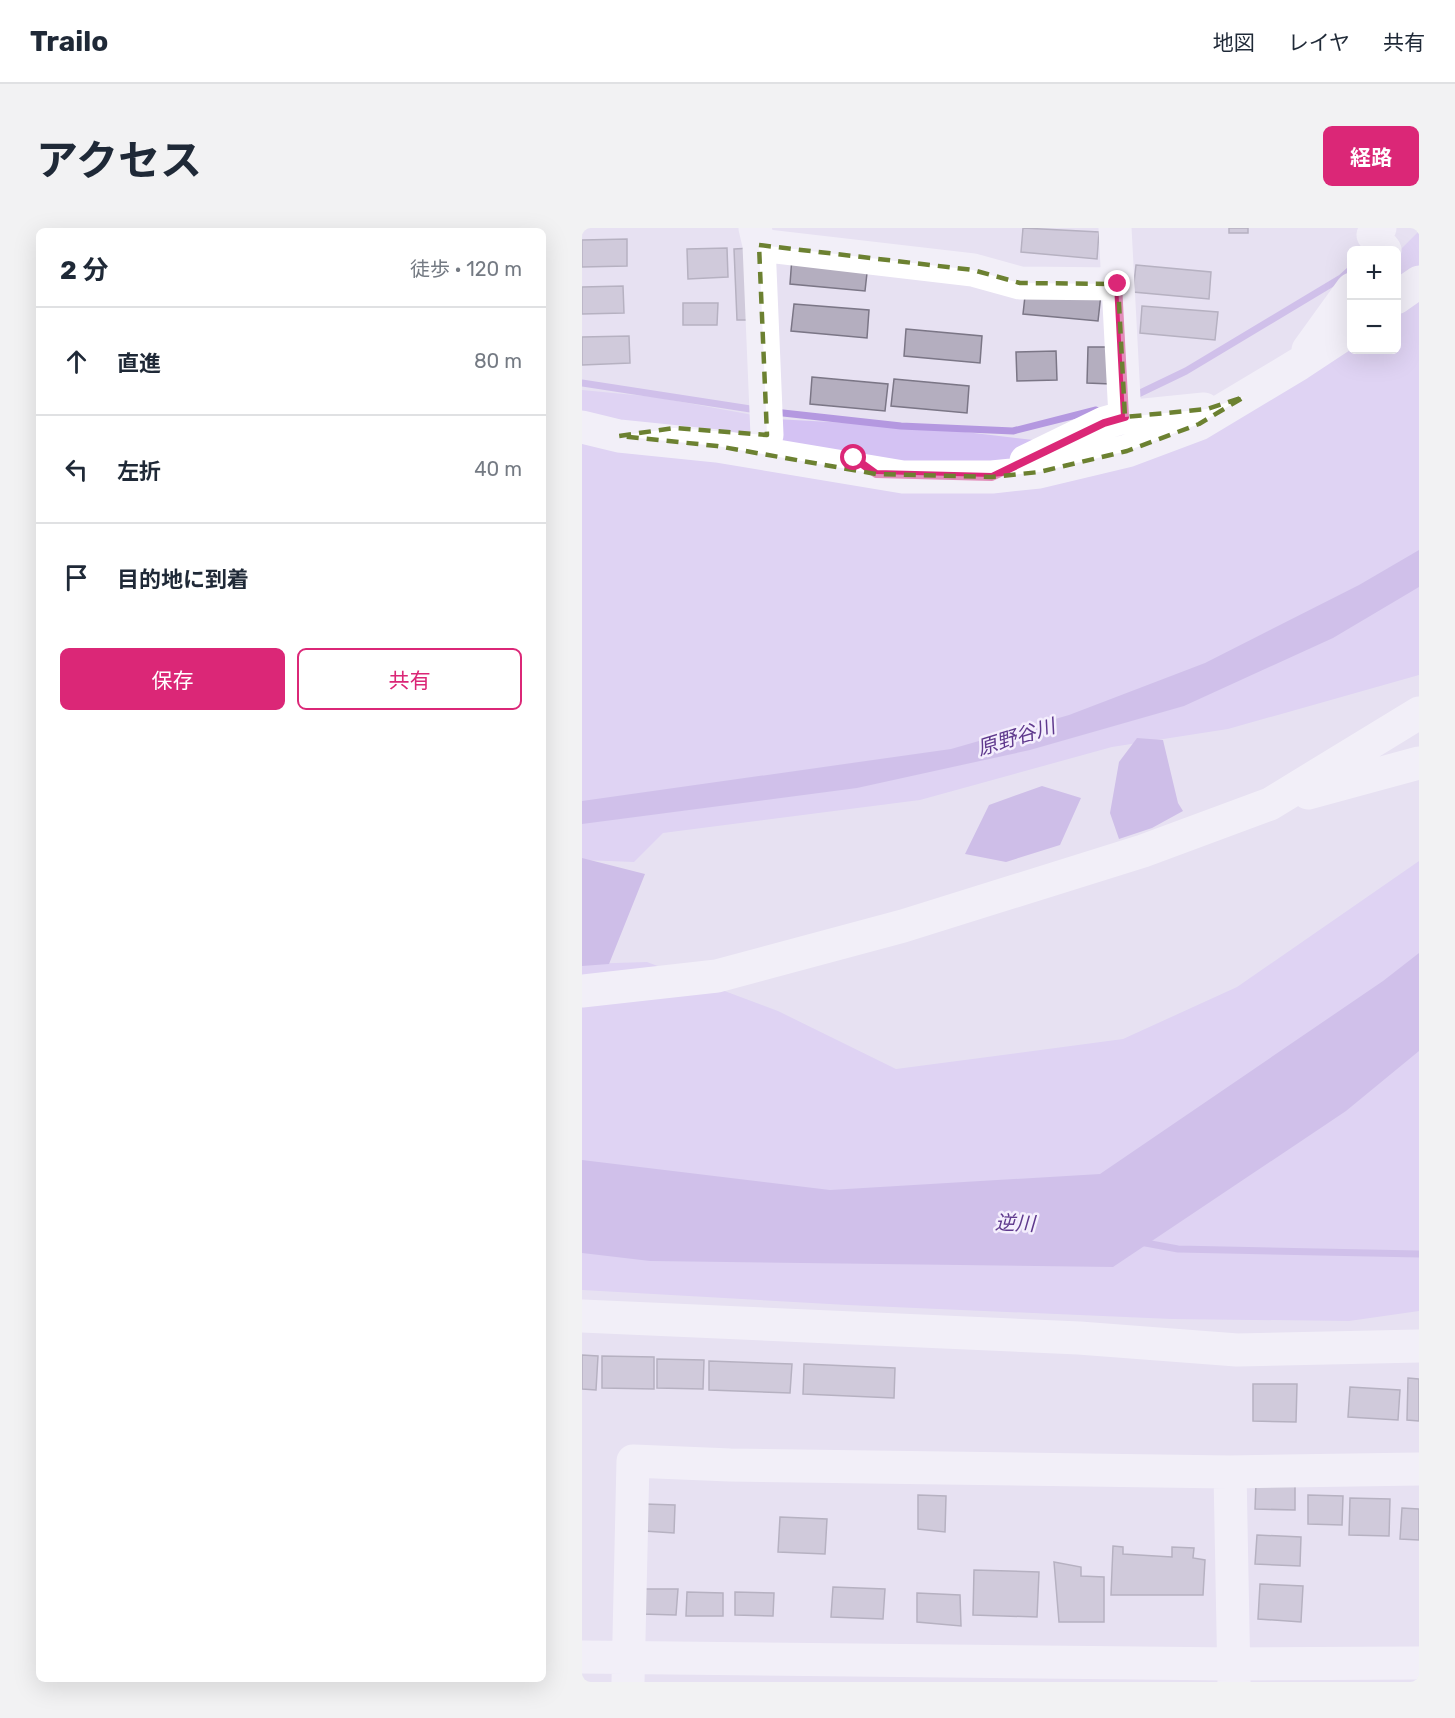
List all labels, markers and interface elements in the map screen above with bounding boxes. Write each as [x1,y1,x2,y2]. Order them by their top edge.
text: Trailo [30,25,108,58]
text: 地図 [1213,30,1255,55]
text: レイヤ [1288,30,1350,55]
text: 共有 [1383,30,1425,55]
button: 経路 [1323,126,1419,186]
text: アクセス [36,136,202,186]
map controls [1347,246,1401,354]
button: + [1347,246,1401,300]
text: 2 分 [60,255,108,286]
text: 徒歩 · 120 m [410,257,522,281]
route end [1104,270,1130,296]
button: − [1347,300,1401,354]
icon: ahead [60,345,93,378]
text: 80 m [474,349,522,373]
text: 直進 [117,350,161,377]
route start [840,444,866,470]
icon: left [60,453,93,486]
text: 40 m [474,457,522,481]
text: 左折 [117,458,161,485]
icon: arrive [60,561,93,594]
text: 目的地に到着 [117,566,249,593]
button: 保存 [60,648,285,710]
button: 共有 [297,648,522,710]
water label: 原野谷川 [974,713,1060,760]
water label: 逆川 [995,1210,1037,1236]

